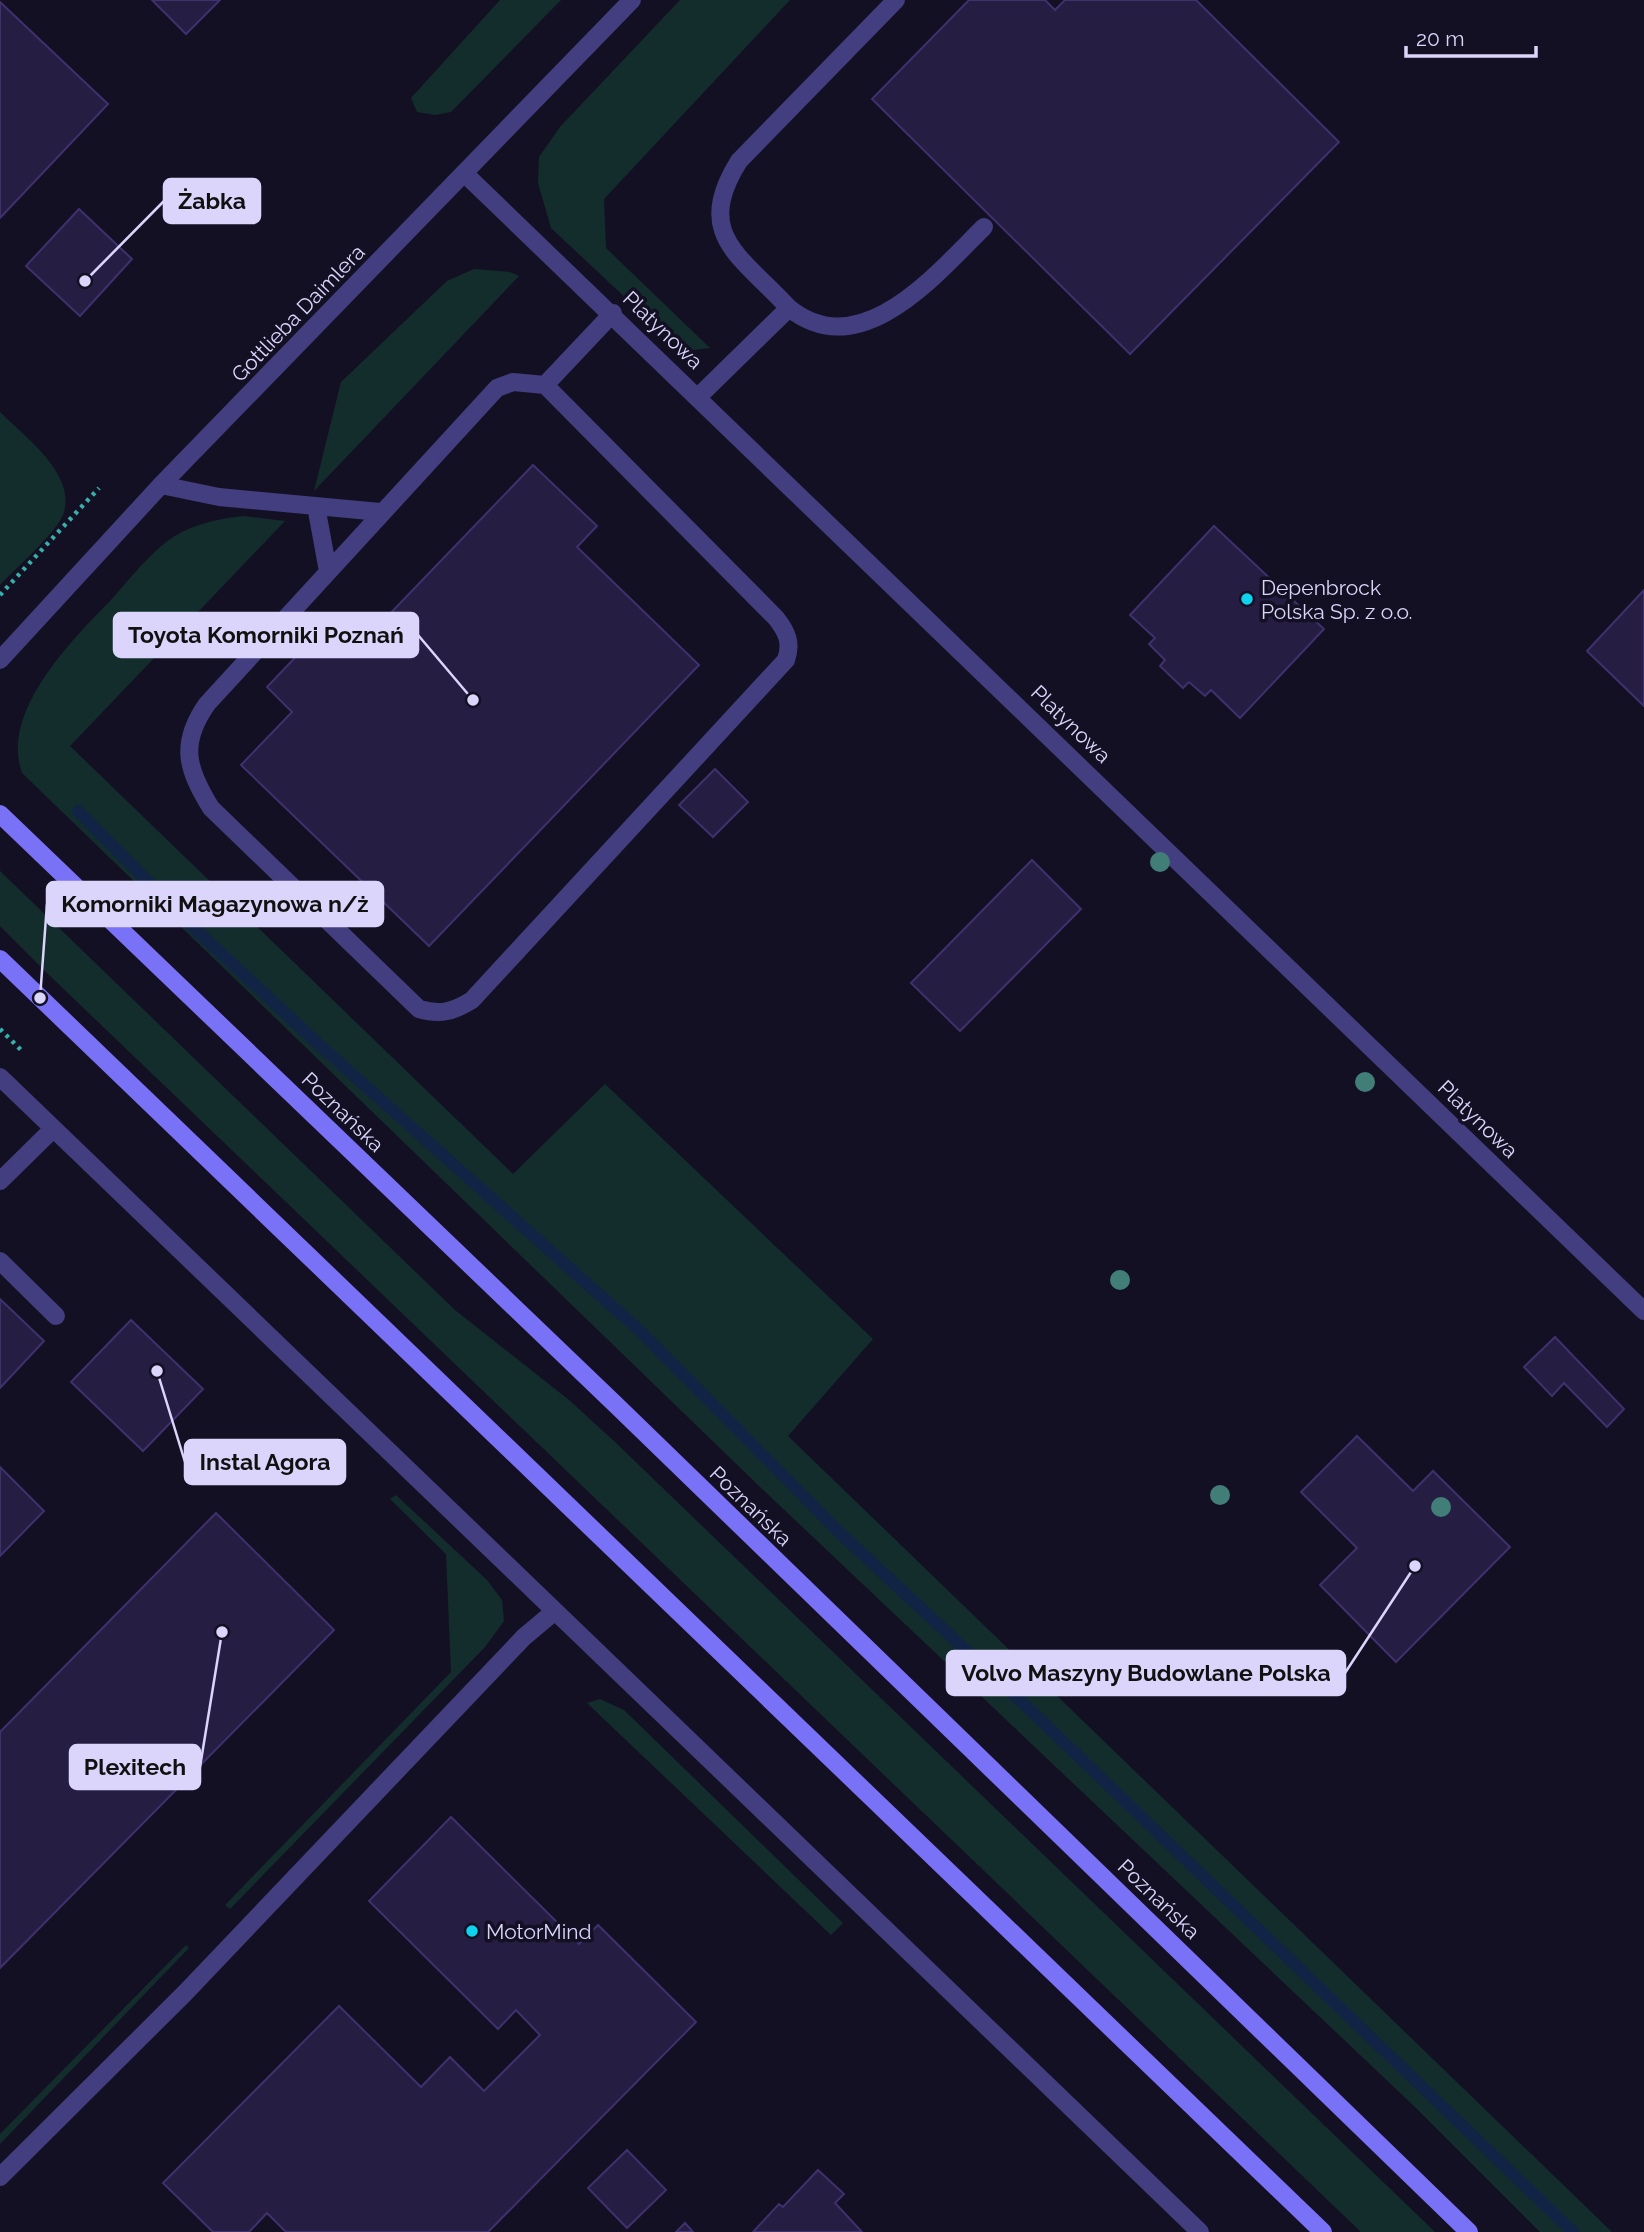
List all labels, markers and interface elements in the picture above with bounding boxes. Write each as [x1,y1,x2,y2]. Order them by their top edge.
scale bar [1406,14,1536,58]
text: 20 m [1416,26,1464,51]
callout: Żabka [164,179,260,223]
text: Żabka [178,187,246,214]
street label: Gottlieba Daimlera [226,239,370,387]
street label: Platynowa [618,286,708,374]
place label: Depenbrock Polska Sp. z o.o. [1261,575,1412,624]
marker: Depenbrock Polska Sp. z o.o. [1239,591,1255,607]
callout: Toyota Komorniki Poznań [114,613,418,657]
text: Toyota Komorniki Poznań [128,621,404,648]
street label: Platynowa [1026,680,1116,768]
callout: Komorniki Magazynowa n/ż [47,882,383,926]
text: Komorniki Magazynowa n/ż [61,890,369,917]
street label: Poznańska [297,1067,389,1157]
street label: Platynowa [1433,1075,1523,1163]
callout: Instal Agora [185,1440,345,1484]
text: Instal Agora [200,1448,330,1475]
street label: Poznańska [705,1461,797,1551]
callout: Volvo Maszyny Budowlane Polska [947,1651,1345,1695]
text: Volvo Maszyny Budowlane Polska [961,1659,1331,1686]
callout: Plexitech [70,1745,200,1789]
text: Plexitech [84,1753,186,1780]
street label: Poznańska [1113,1854,1205,1944]
place label: MotorMind [486,1919,592,1944]
marker: MotorMind [464,1923,480,1939]

